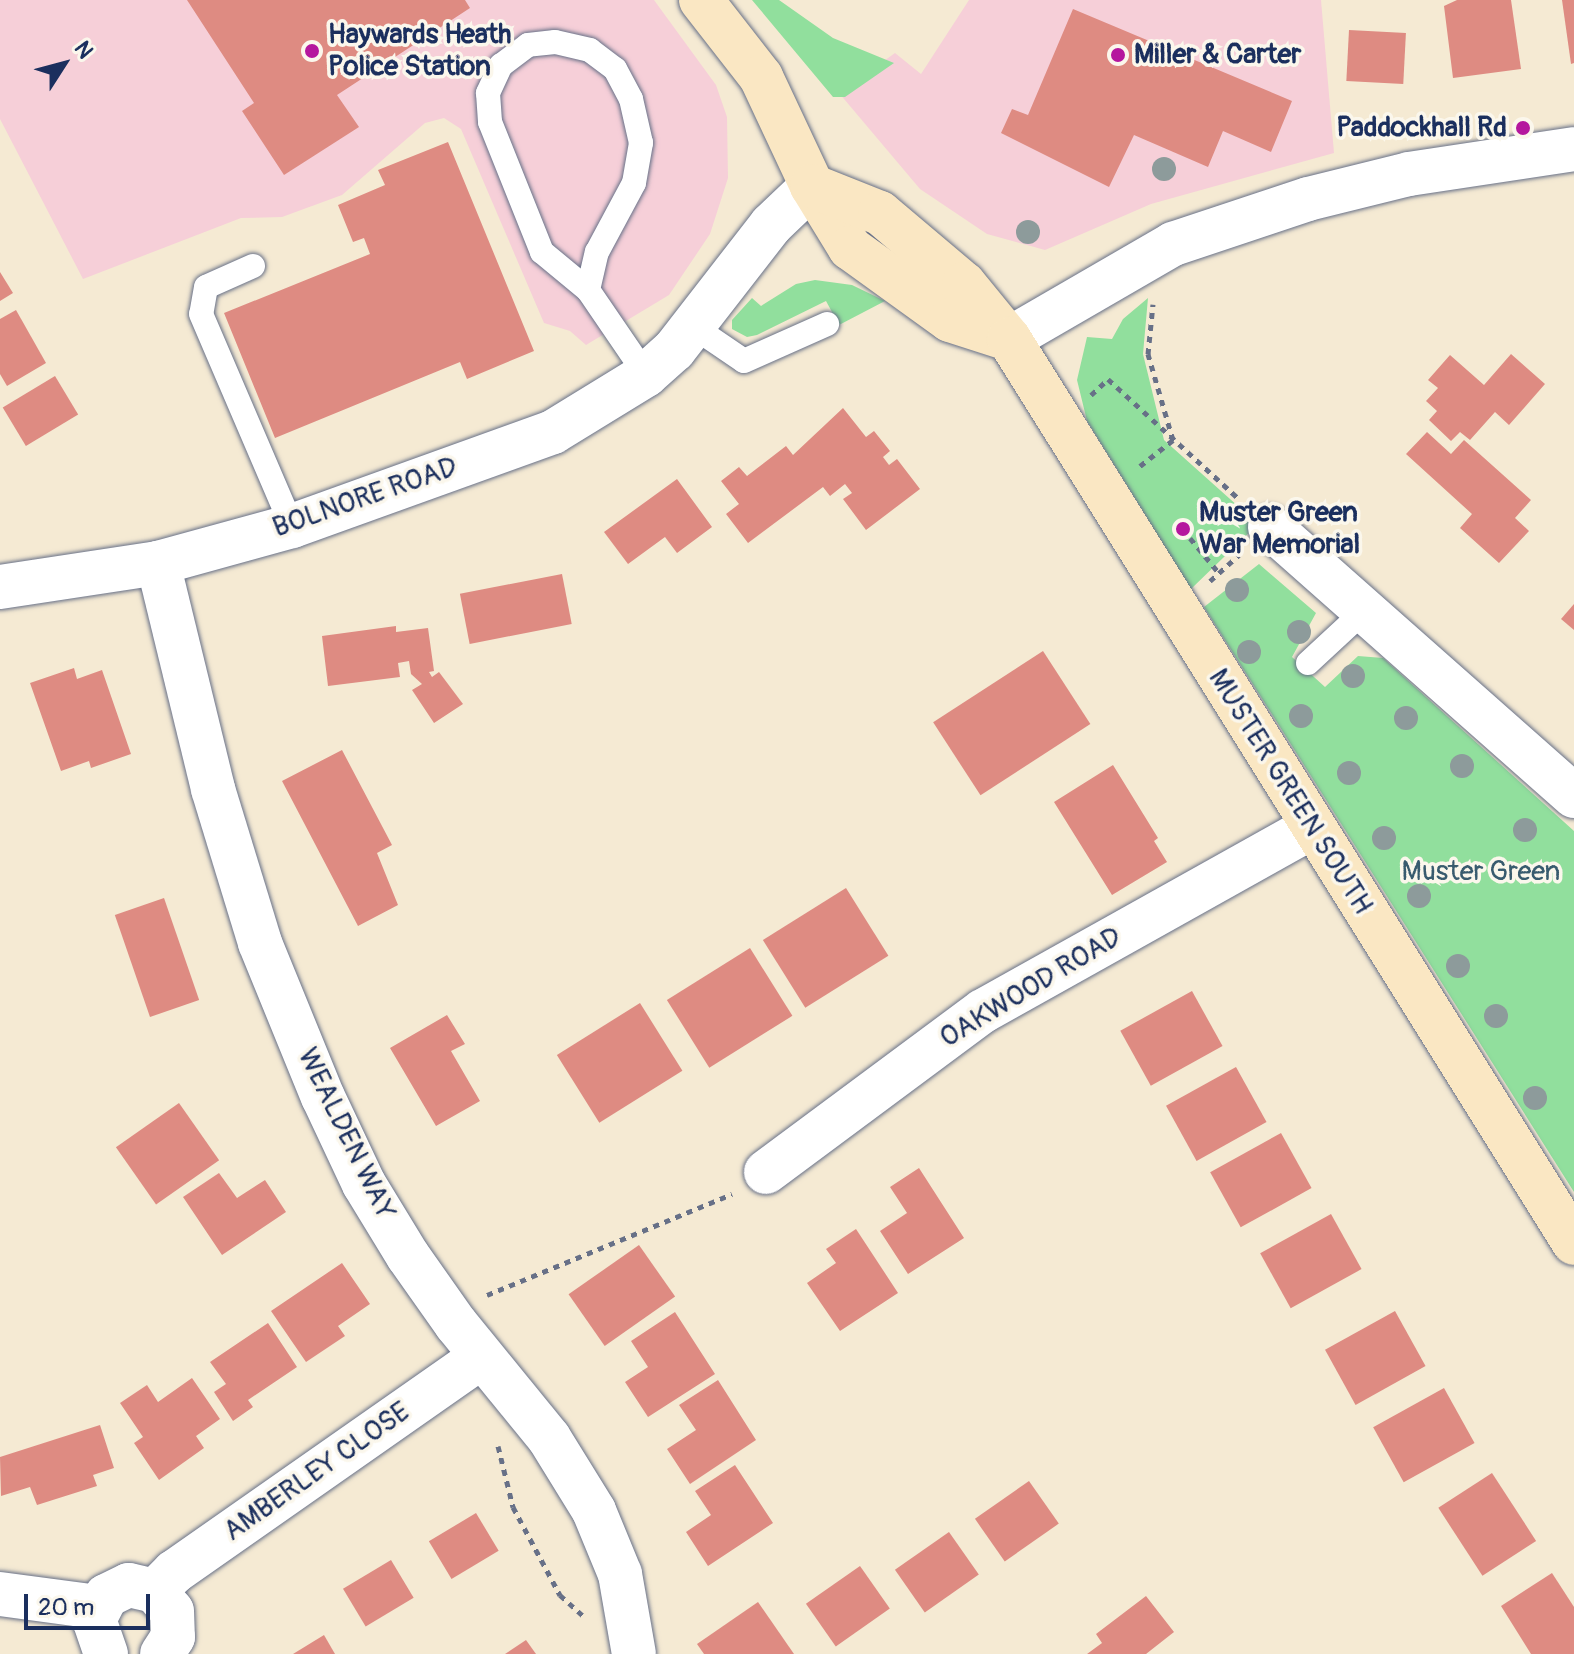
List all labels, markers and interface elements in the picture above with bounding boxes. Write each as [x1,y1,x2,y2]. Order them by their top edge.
place label: Haywards Heath Police Station [328,18,511,84]
north arrow [24,24,104,104]
text: N [68,36,99,64]
place label: Miller & Carter [1134,38,1301,72]
marker: Haywards Heath Police Station [303,42,321,60]
marker: Miller & Carter [1109,46,1127,64]
place label: Paddockhall Rd [1336,111,1507,145]
marker: Paddockhall Rd [1514,119,1532,137]
street label: BOLNORE ROAD [268,451,462,545]
place label: Muster Green War Memorial [1199,496,1360,562]
marker: Muster Green War Memorial [1174,520,1192,538]
street label: MUSTER GREEN SOUTH [1201,663,1379,921]
park label: Muster Green [1402,855,1560,889]
street label: OAKWOOD ROAD [934,921,1128,1055]
street label: WEALDEN WAY [290,1043,402,1225]
street label: AMBERLEY CLOSE [218,1395,416,1549]
scale bar [28,1578,154,1628]
text: 20 m [38,1593,94,1622]

